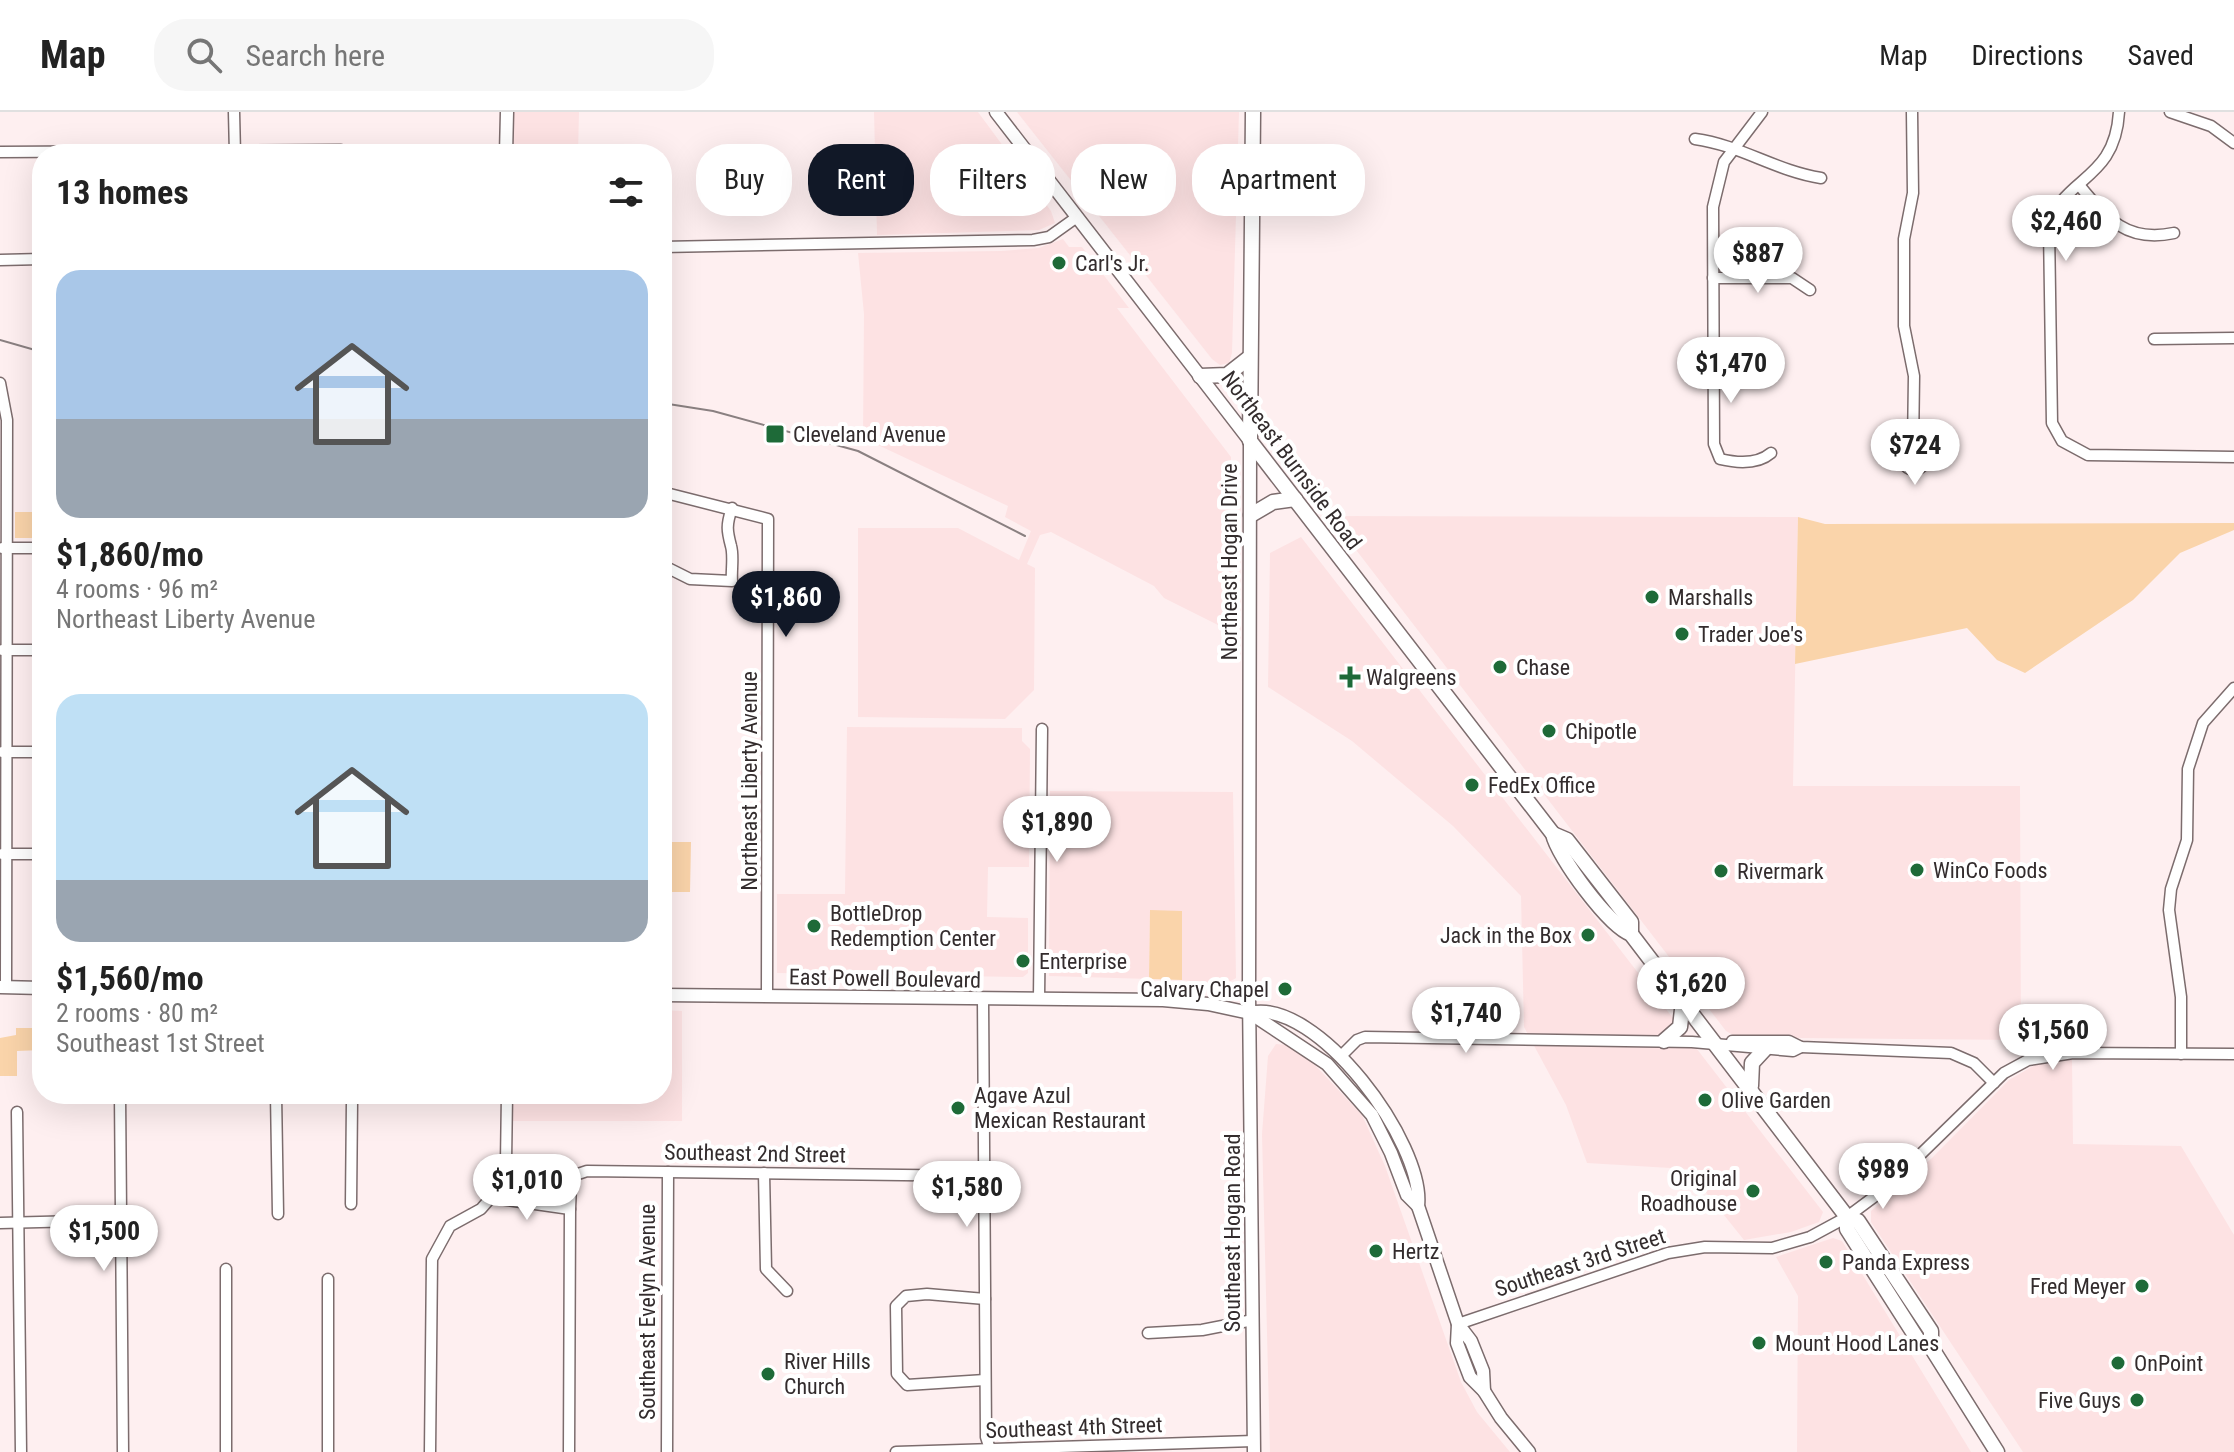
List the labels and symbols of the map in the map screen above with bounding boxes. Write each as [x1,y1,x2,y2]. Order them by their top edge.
pin: $2,460 [2001,195,2131,263]
pin: $887 [1711,227,1805,295]
place label: Carl's Jr. [1075,251,1150,276]
marker: Carl's Jr. [1050,254,1068,272]
pin: $1,470 [1666,337,1796,405]
street label: Northeast Burnside Road [1216,366,1367,554]
pin: $724 [1868,419,1962,487]
place label: Cleveland Avenue [793,422,946,447]
marker: Cleveland Avenue [764,423,786,445]
street label: Northeast Hogan Drive [1217,463,1242,661]
pin: $1,860 [721,571,851,639]
place label: Marshalls [1668,585,1753,610]
marker: Marshalls [1643,588,1661,606]
place label: Trader Joe's [1698,622,1803,647]
marker: Trader Joe's [1673,625,1691,643]
place label: Chase [1516,655,1570,680]
marker: Chase [1491,658,1509,676]
place label: Walgreens [1366,665,1457,690]
marker: Walgreens [1341,668,1359,686]
street label: Northeast Liberty Avenue [737,671,762,891]
place label: Chipotle [1565,719,1637,744]
marker: Chipotle [1540,722,1558,740]
place label: FedEx Office [1488,773,1595,798]
marker: FedEx Office [1463,776,1481,794]
pin: $1,890 [992,796,1122,864]
place label: WinCo Foods [1933,858,2047,883]
place label: Rivermark [1737,859,1824,884]
marker: WinCo Foods [1908,861,1926,879]
marker: Rivermark [1712,862,1730,880]
place label: BottleDrop Redemption Center [830,901,996,951]
marker: BottleDrop Redemption Center [805,917,823,935]
place label: Jack in the Box [1440,923,1572,948]
marker: Jack in the Box [1579,926,1597,944]
place label: Enterprise [1039,949,1127,974]
marker: Enterprise [1014,952,1032,970]
pin: $1,620 [1626,957,1756,1025]
street label: East Powell Boulevard [789,964,981,993]
place label: Calvary Chapel [1140,977,1269,1002]
marker: Calvary Chapel [1276,980,1294,998]
pin: $1,740 [1401,987,1531,1055]
pin: $1,560 [1988,1004,2118,1072]
place label: Agave Azul Mexican Restaurant [974,1083,1146,1133]
place label: Olive Garden [1721,1088,1831,1113]
marker: Olive Garden [1696,1091,1714,1109]
marker: Agave Azul Mexican Restaurant [949,1099,967,1117]
street label: Southeast Hogan Road [1220,1134,1245,1332]
street label: Southeast 2nd Street [664,1139,846,1168]
pin: $989 [1836,1143,1930,1211]
pin: $1,010 [462,1154,592,1222]
pin: $1,580 [902,1161,1032,1229]
place label: Original Roadhouse [1640,1166,1737,1216]
marker: Original Roadhouse [1744,1182,1762,1200]
street label: Southeast Evelyn Avenue [635,1204,660,1420]
pin: $1,500 [39,1205,169,1273]
street label: Southeast 3rd Street [1492,1223,1668,1302]
place label: Hertz [1392,1239,1439,1264]
marker: Hertz [1367,1242,1385,1260]
place label: Panda Express [1842,1250,1970,1275]
marker: Panda Express [1817,1253,1835,1271]
place label: Fred Meyer [2030,1274,2126,1299]
marker: Fred Meyer [2133,1277,2151,1295]
place label: Mount Hood Lanes [1775,1331,1939,1356]
marker: Mount Hood Lanes [1750,1334,1768,1352]
place label: River Hills Church [784,1349,871,1399]
place label: OnPoint [2134,1351,2203,1376]
marker: OnPoint [2109,1354,2127,1372]
marker: River Hills Church [759,1365,777,1383]
place label: Five Guys [2038,1388,2121,1413]
marker: Five Guys [2128,1391,2146,1409]
street label: Southeast 4th Street [985,1412,1163,1443]

